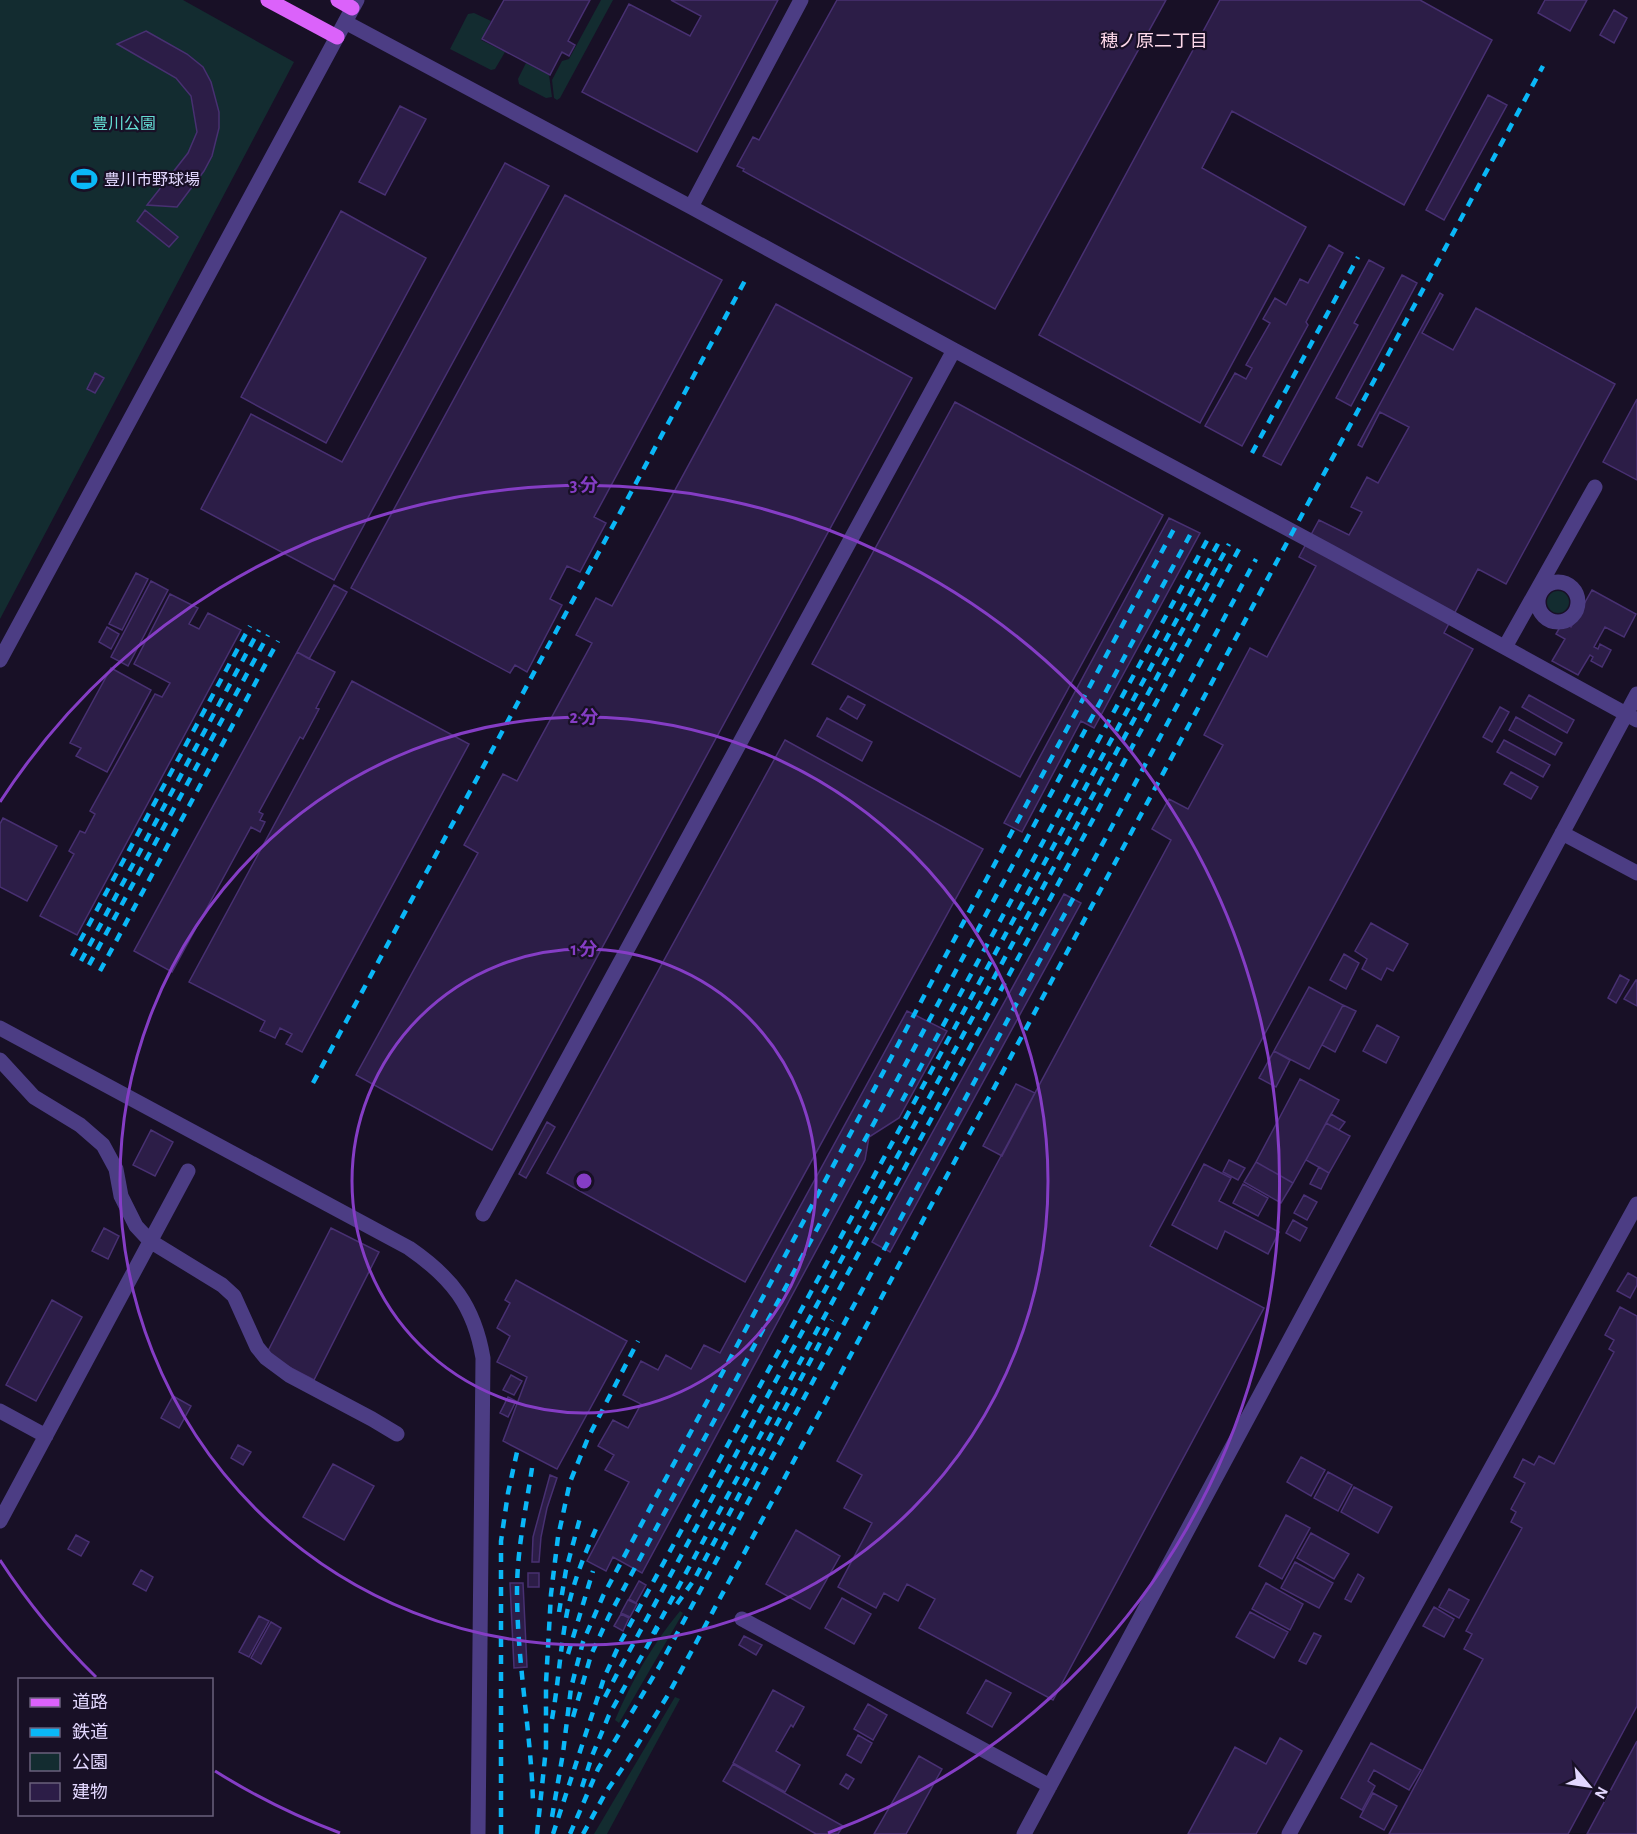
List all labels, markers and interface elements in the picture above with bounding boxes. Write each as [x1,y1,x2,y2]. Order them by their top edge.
district label: 穂ノ原二丁目 [1100,32,1208,51]
park label: 豊川公園 [92,115,156,132]
sports icon: 豊川市野球場 [69,164,99,194]
place label: 豊川市野球場 [104,171,200,188]
text: 3 分 [570,475,598,495]
text: 2 分 [569,707,599,727]
text: 1 分 [570,939,598,959]
centre of rings [574,1171,594,1191]
legend [18,1678,213,1816]
text: 道路 [72,1692,108,1712]
text: 鉄道 [72,1722,108,1742]
text: 公園 [72,1753,108,1772]
north arrow [1559,1756,1619,1816]
text: 建物 [72,1782,108,1802]
text: N [1592,1784,1611,1802]

